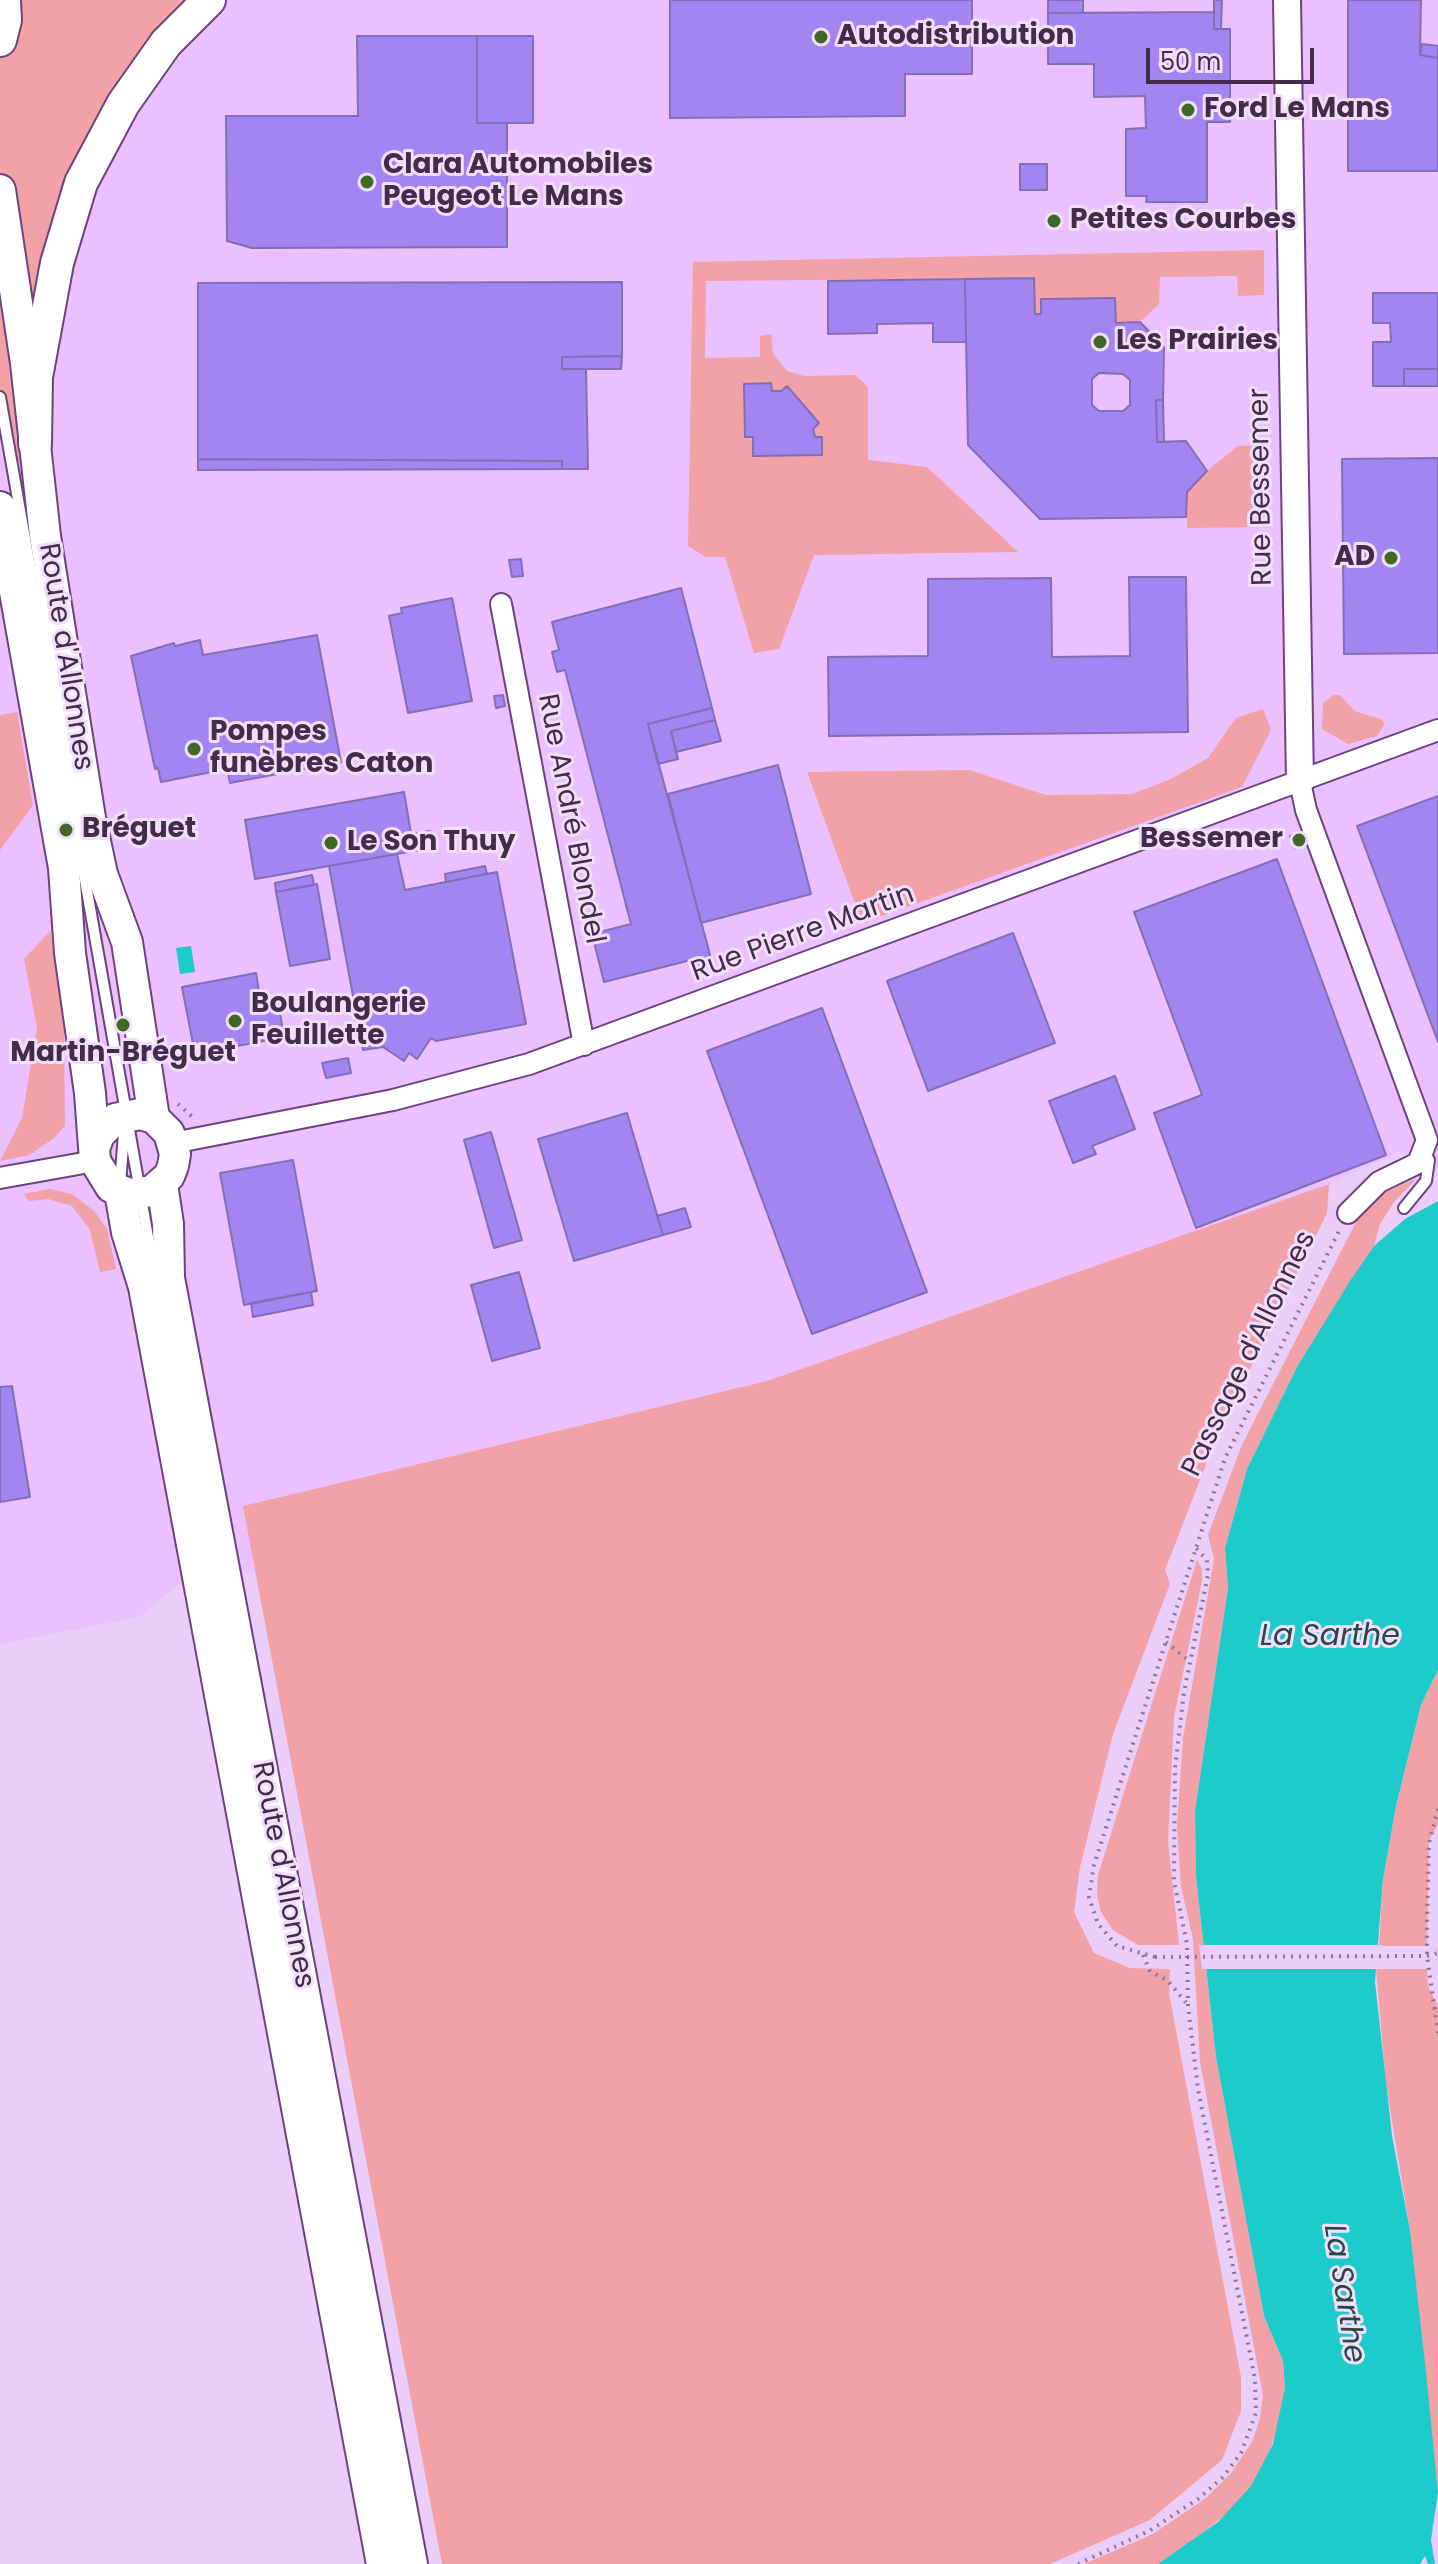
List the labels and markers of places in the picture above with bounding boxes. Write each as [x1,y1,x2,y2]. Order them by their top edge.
place label: Autodistribution [837,20,1074,54]
marker: Autodistribution [812,28,830,46]
place label: Ford Le Mans [1204,93,1390,127]
marker: Ford Le Mans [1179,101,1197,119]
place label: Clara Automobiles Peugeot Le Mans [383,149,653,215]
marker: Clara Automobiles Peugeot Le Mans [358,173,376,191]
place label: Petites Courbes [1070,204,1296,238]
marker: Petites Courbes [1045,212,1063,230]
place label: Les Prairies [1116,325,1278,359]
marker: Les Prairies [1091,333,1109,351]
place label: AD [1334,541,1375,575]
marker: AD [1382,549,1400,567]
place label: Pompes funèbres Caton [210,716,433,782]
marker: Pompes funèbres Caton [185,740,203,758]
place label: Bréguet [82,813,196,847]
marker: Bréguet [57,821,75,839]
place label: Bessemer [1140,823,1283,857]
place label: Le Son Thuy [347,826,515,860]
marker: Bessemer [1290,831,1308,849]
marker: Le Son Thuy [322,834,340,852]
place label: Boulangerie Feuillette [251,988,426,1054]
marker: Boulangerie Feuillette [226,1012,244,1030]
marker: Martin-Bréguet [114,1016,132,1034]
place label: Martin-Bréguet [10,1037,236,1071]

